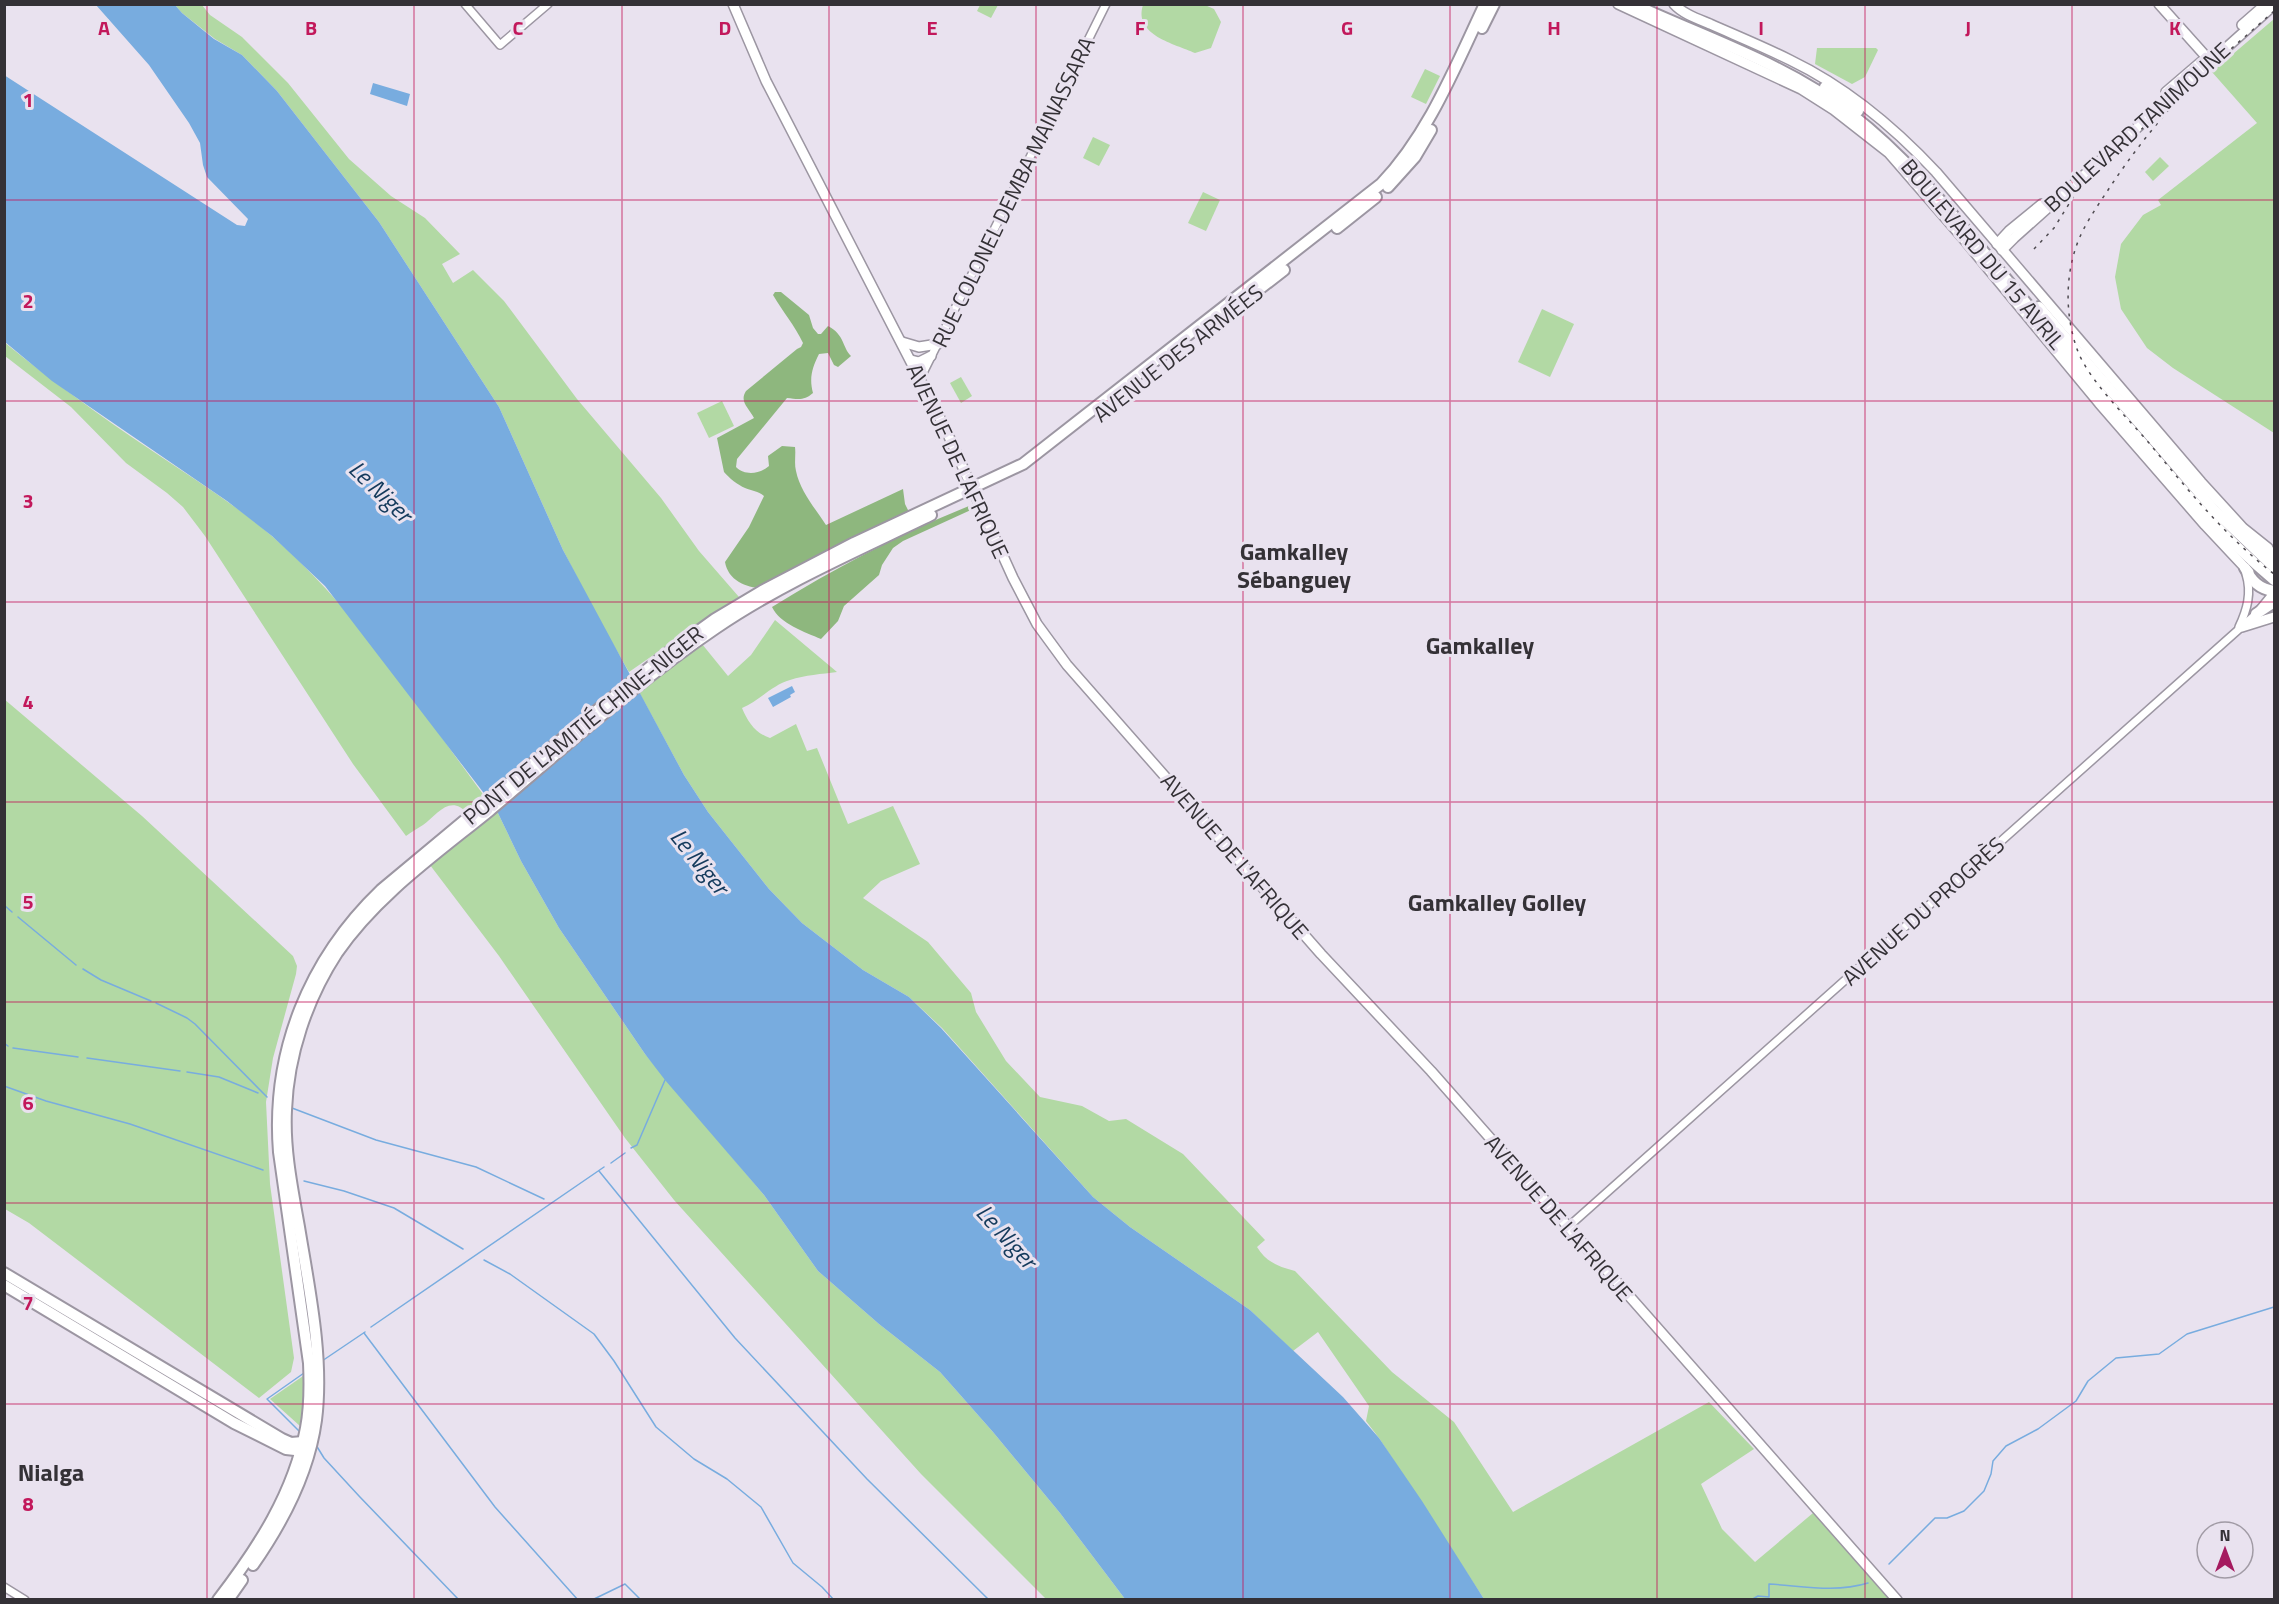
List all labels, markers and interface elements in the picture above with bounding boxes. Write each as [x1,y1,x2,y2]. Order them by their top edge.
text: A [98,12,110,43]
text: B [305,12,317,43]
text: C [513,12,524,43]
text: D [719,12,731,43]
text: E [926,12,938,43]
text: F [1135,12,1146,43]
text: G [1341,12,1353,43]
text: H [1547,12,1561,43]
text: I [1758,12,1764,43]
text: J [1965,12,1971,43]
text: K [2169,12,2181,43]
street label: RUE COLONEL DEMBA MAINASSARA [923,31,1103,353]
street label: BOULEVARD TANIMOUNE [2036,34,2238,220]
text: 1 [22,84,34,115]
street label: BOULEVARD DU 15 AVRIL [1893,151,2074,357]
street label: AVENUE DES ARMÉES [1086,276,1270,430]
text: 2 [22,285,34,316]
street label: AVENUE DE L'AFRIQUE [898,358,1018,564]
water label: Le Niger [341,451,423,533]
text: 3 [22,485,34,516]
district label: Gamkalley Sébanguey [1237,533,1351,597]
street label: PONT DE L'AMITIÉ CHINE-NIGER [455,617,711,833]
district label: Gamkalley [1426,627,1534,663]
text: 4 [22,686,34,717]
street label: AVENUE DE L'AFRIQUE [1153,765,1317,947]
water label: Le Niger [662,820,740,905]
street label: AVENUE DU PROGRÈS [1834,828,2012,994]
district label: Gamkalley Golley [1408,884,1586,920]
text: 5 [22,886,34,917]
text: 6 [22,1087,34,1118]
street label: AVENUE DE L'AFRIQUE [1477,1127,1641,1309]
water label: Le Niger [968,1196,1048,1279]
text: 7 [22,1287,34,1318]
district label: Nialga [18,1454,84,1490]
text: 8 [22,1488,34,1519]
north arrow [2195,1520,2255,1580]
text: N [2219,1523,2231,1547]

